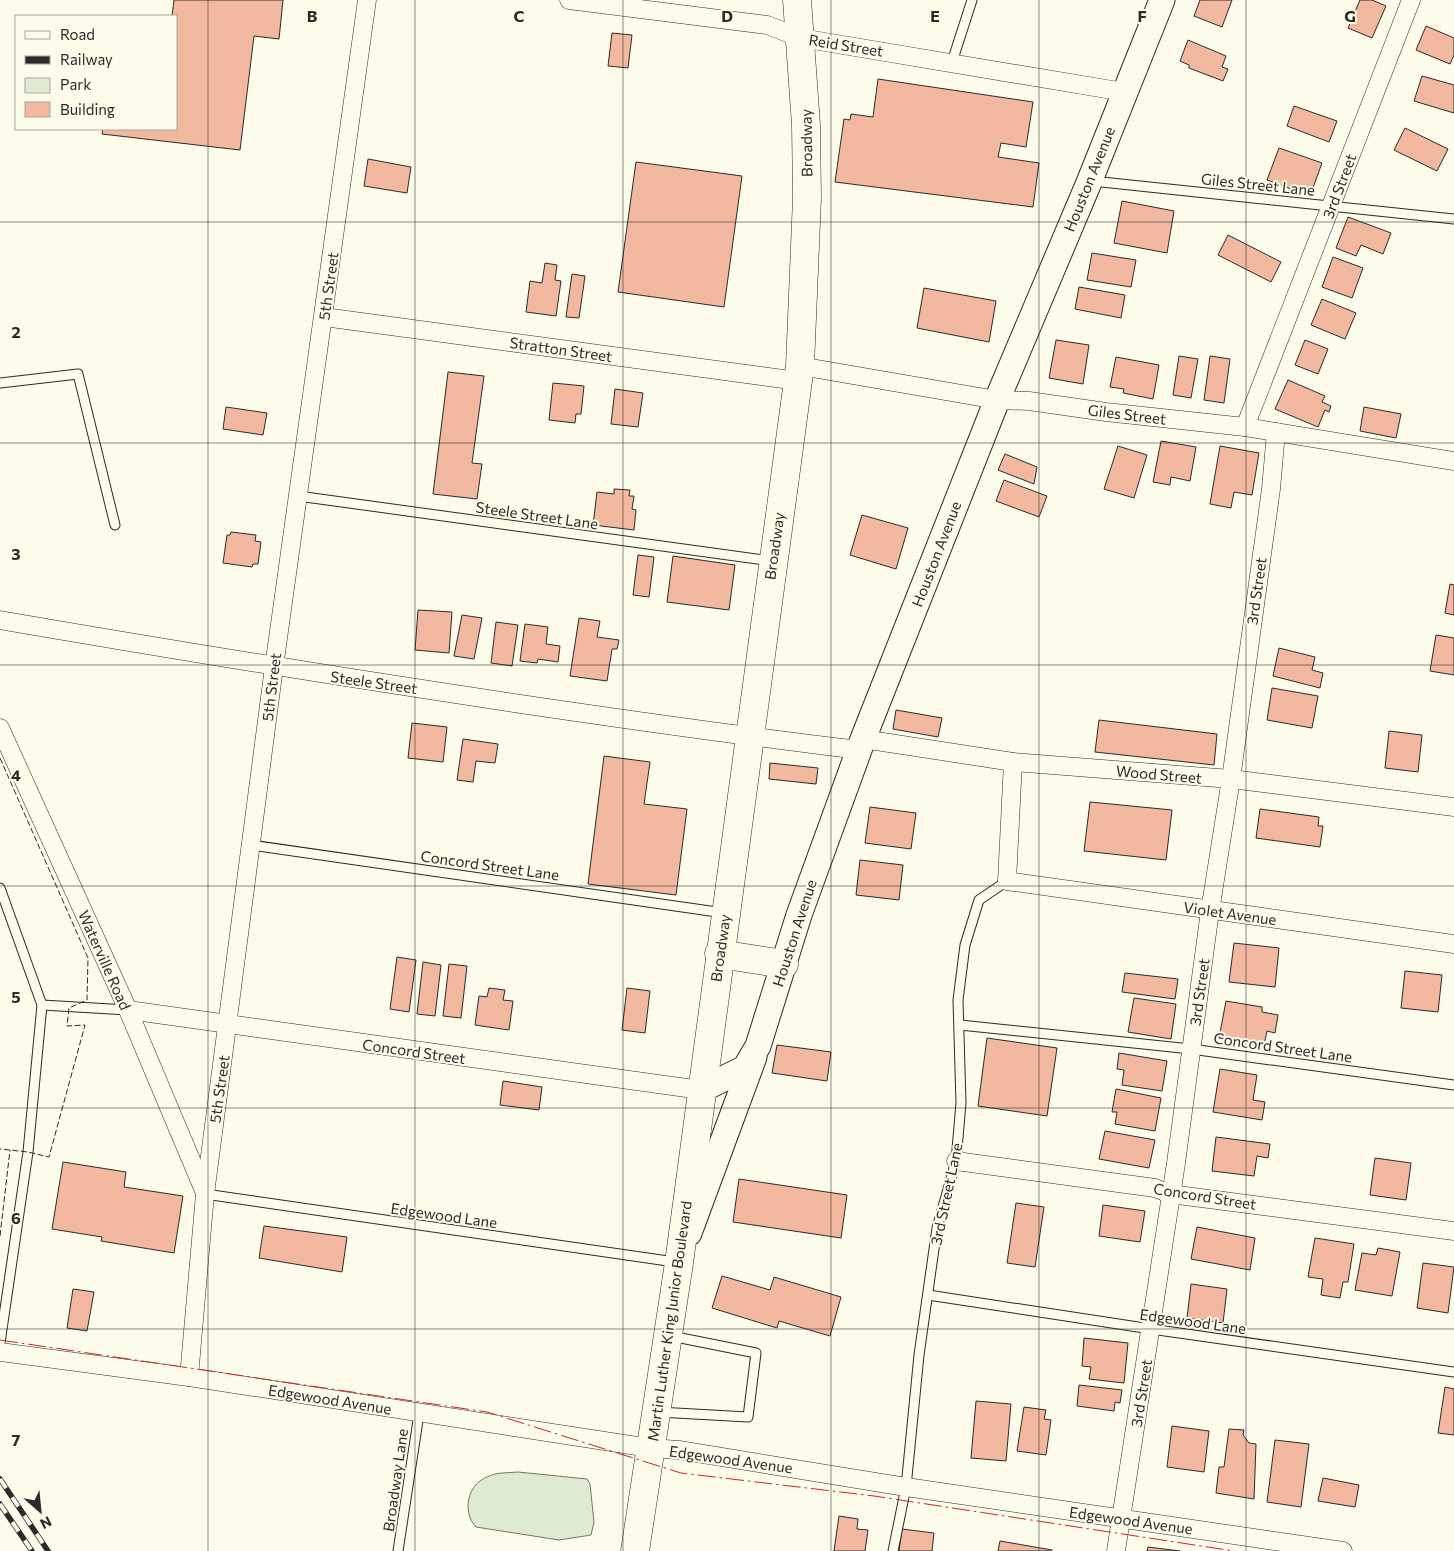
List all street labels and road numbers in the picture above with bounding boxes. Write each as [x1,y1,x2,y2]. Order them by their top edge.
street label: Reid Street [807,30,885,60]
street label: Broadway [796,109,816,177]
street label: Houston Avenue [1060,124,1118,234]
street label: 3rd Street [1318,151,1360,221]
street label: Giles Street Lane [1200,169,1316,199]
street label: 5th Street [314,251,342,321]
street label: Stratton Street [508,333,614,365]
street label: Giles Street [1087,400,1167,428]
street label: Steele Street Lane [475,498,599,533]
street label: Houston Avenue [908,498,964,609]
street label: Broadway [760,511,788,581]
street label: 3rd Street [1242,556,1270,626]
street label: 5th Street [258,652,284,722]
street label: Steele Street [329,667,419,697]
street label: Wood Street [1115,761,1203,787]
street label: Concord Street Lane [420,846,560,884]
street label: Houston Avenue [768,877,820,989]
street label: Violet Avenue [1182,898,1278,928]
street label: Waterville Road [75,907,135,1013]
street label: Broadway [706,913,734,983]
street label: 3rd Street [1185,957,1213,1027]
street label: Concord Street Lane [1213,1028,1353,1066]
street label: Concord Street [361,1035,467,1067]
street label: 5th Street [205,1054,233,1124]
street label: 3rd Street Lane [926,1141,966,1247]
street label: Concord Street [1152,1179,1258,1213]
street label: Edgewood Lane [390,1199,499,1231]
street label: Martin Luther King Junior Boulevard [643,1199,695,1443]
street label: Edgewood Lane [1139,1305,1248,1337]
street label: 3rd Street [1127,1358,1155,1428]
street label: Edgewood Avenue [267,1380,393,1418]
street label: Broadway Lane [379,1427,411,1533]
street label: Edgewood Avenue [668,1441,794,1477]
street label: Edgewood Avenue [1068,1502,1194,1538]

